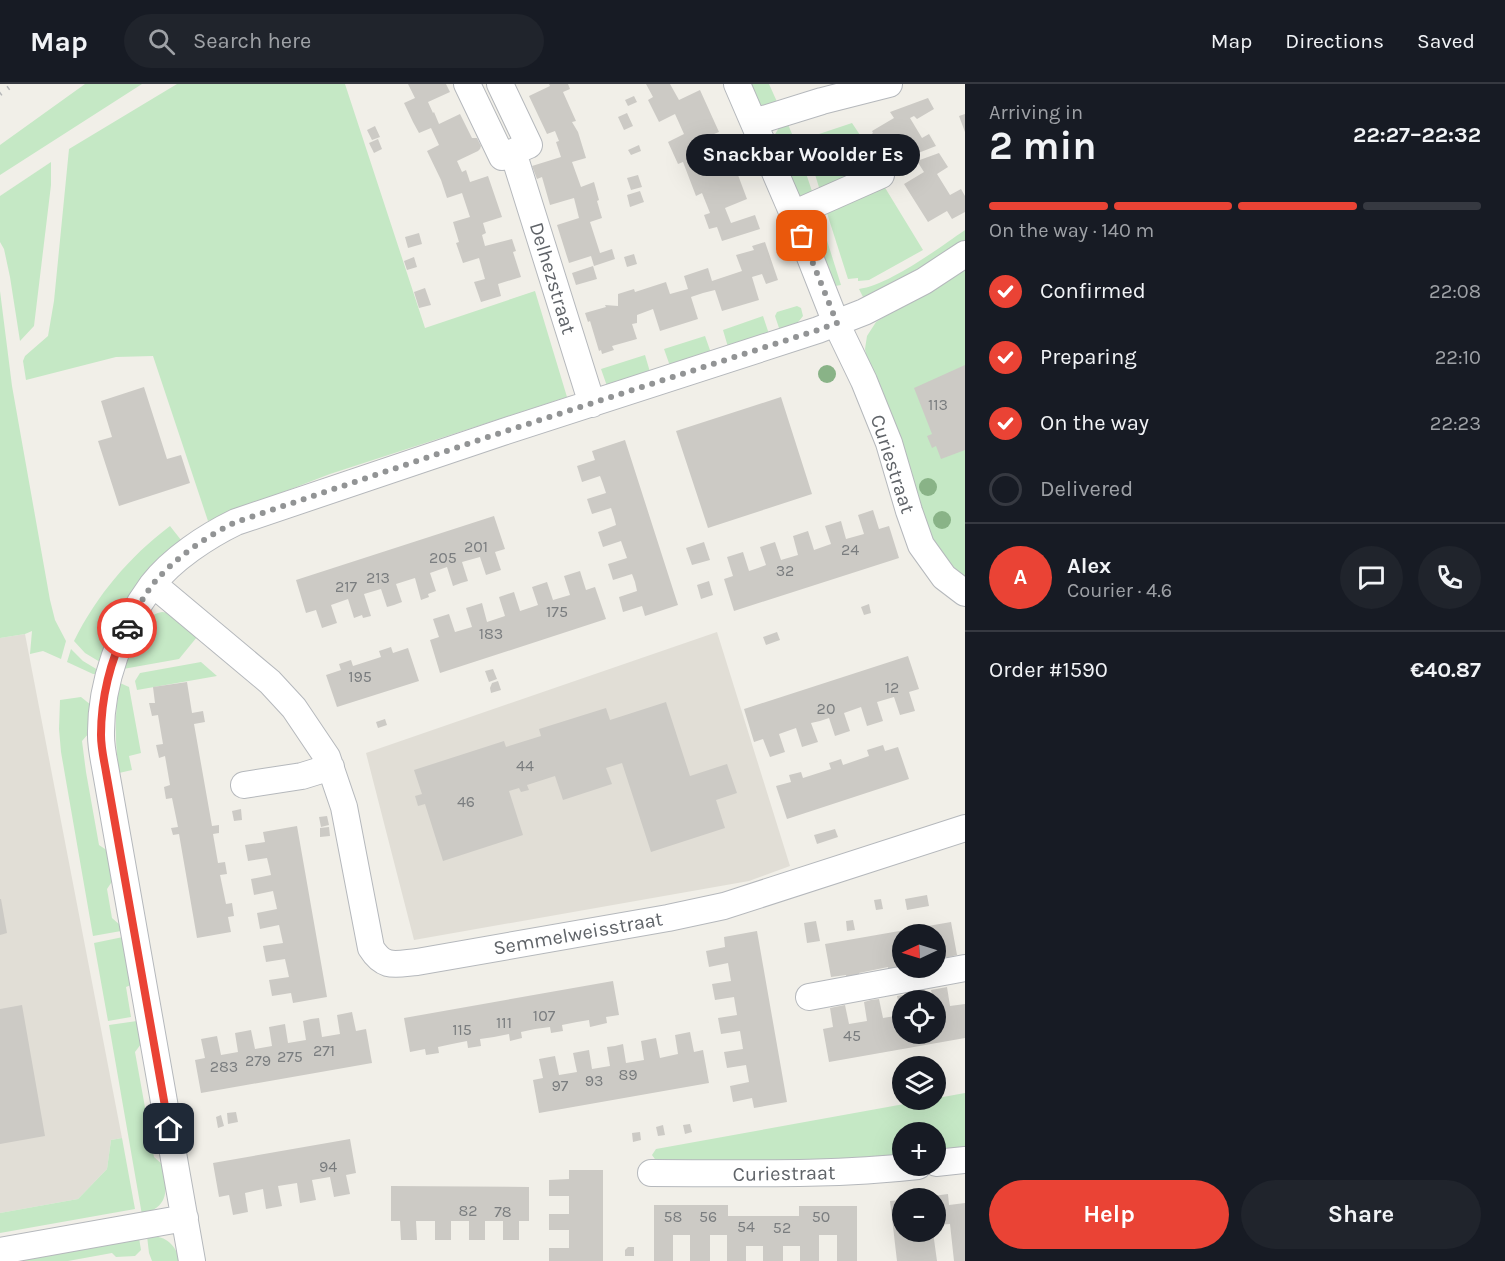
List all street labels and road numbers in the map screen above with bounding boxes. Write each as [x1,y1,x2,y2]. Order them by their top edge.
street label: Delhezstraat [525,219,581,337]
street label: Curiestraat [866,412,919,517]
street label: Semmelweisstraat [492,907,665,960]
street label: Curiestraat [732,1161,836,1186]

